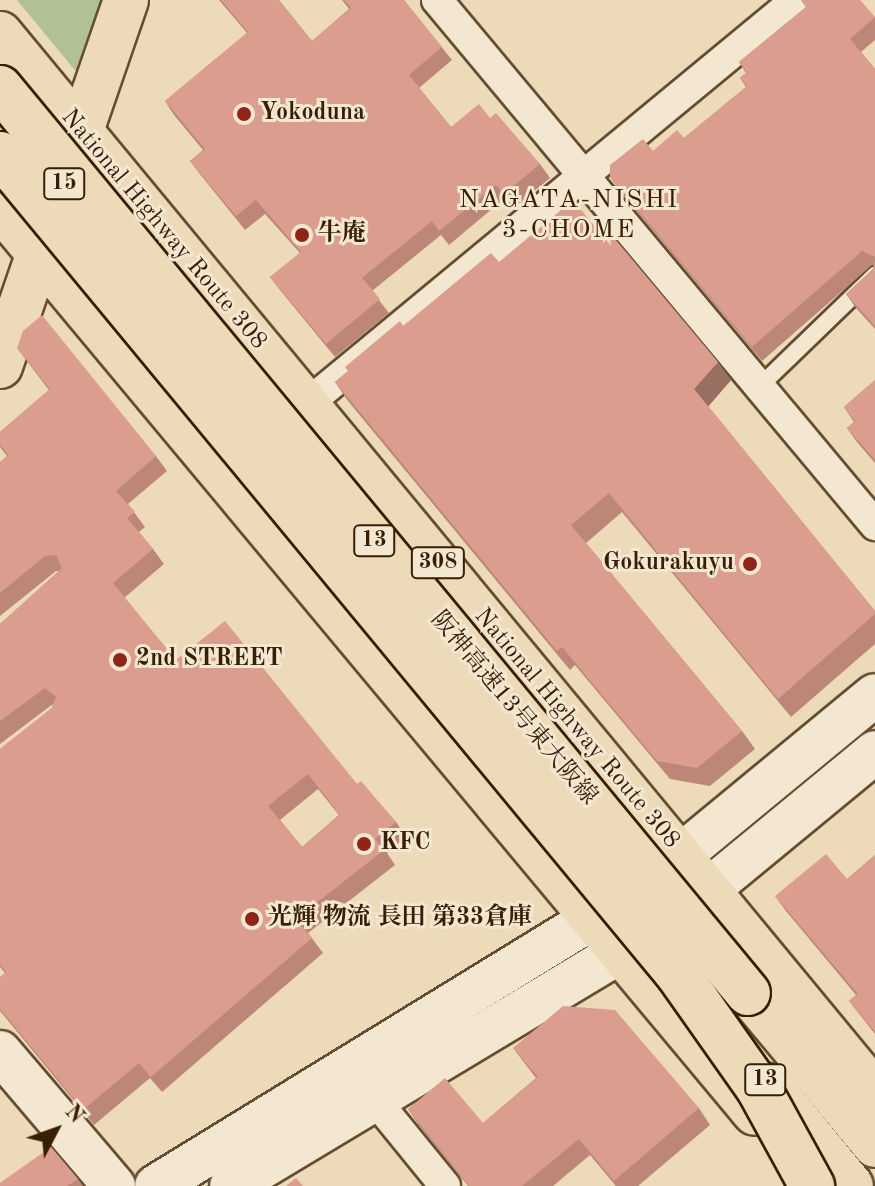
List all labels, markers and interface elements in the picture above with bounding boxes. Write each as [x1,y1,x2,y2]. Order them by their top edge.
place label: Yokoduna [260,100,365,128]
street label: National Highway Route 308 [54,104,272,356]
marker: Yokoduna [235,105,253,123]
road number: 15 [42,166,86,202]
district label: NAGATA-NISHI 3-CHOME [459,185,679,246]
place label: 牛庵 [318,221,366,249]
marker: 牛庵 [293,226,311,244]
road number: 13 [352,523,396,559]
road number: 308 [410,545,466,581]
place label: Gokurakuyu [603,550,734,578]
marker: Gokurakuyu [741,555,759,573]
street label: National Highway Route 308 [467,603,685,855]
street label: 阪神高速13号東大阪線 [424,606,602,812]
place label: 2nd STREET [136,646,283,674]
marker: 2nd STREET [111,651,129,669]
place label: KFC [380,830,430,858]
marker: KFC [355,835,373,853]
place label: 光輝 物流 長田 第33倉庫 [268,905,532,933]
marker: 光輝 物流 長田 第33倉庫 [243,910,261,928]
road number: 13 [743,1062,787,1098]
north arrow [16,1090,96,1170]
text: N [60,1101,88,1128]

